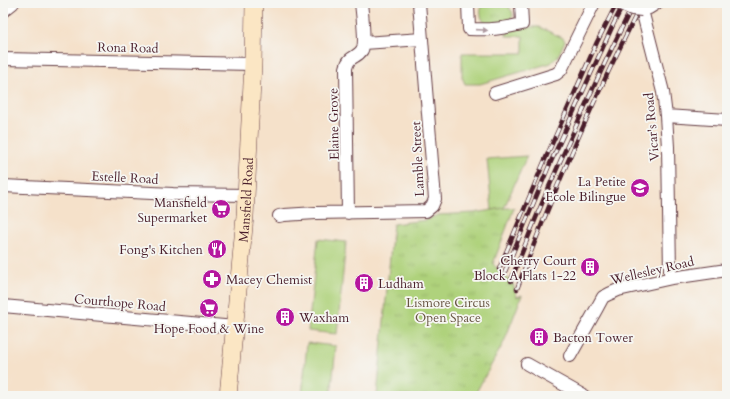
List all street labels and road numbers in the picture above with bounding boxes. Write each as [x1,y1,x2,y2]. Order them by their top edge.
street label: Rona Road [97,38,159,58]
street label: Elaine Grove [324,88,344,160]
street label: Vicar's Road [640,92,664,162]
street label: Lamble Street [407,121,429,197]
street label: Mansfield Road [235,157,258,243]
street label: Estelle Road [91,167,159,189]
street label: Wellesley Road [608,253,696,290]
street label: Courthope Road [73,290,167,316]

